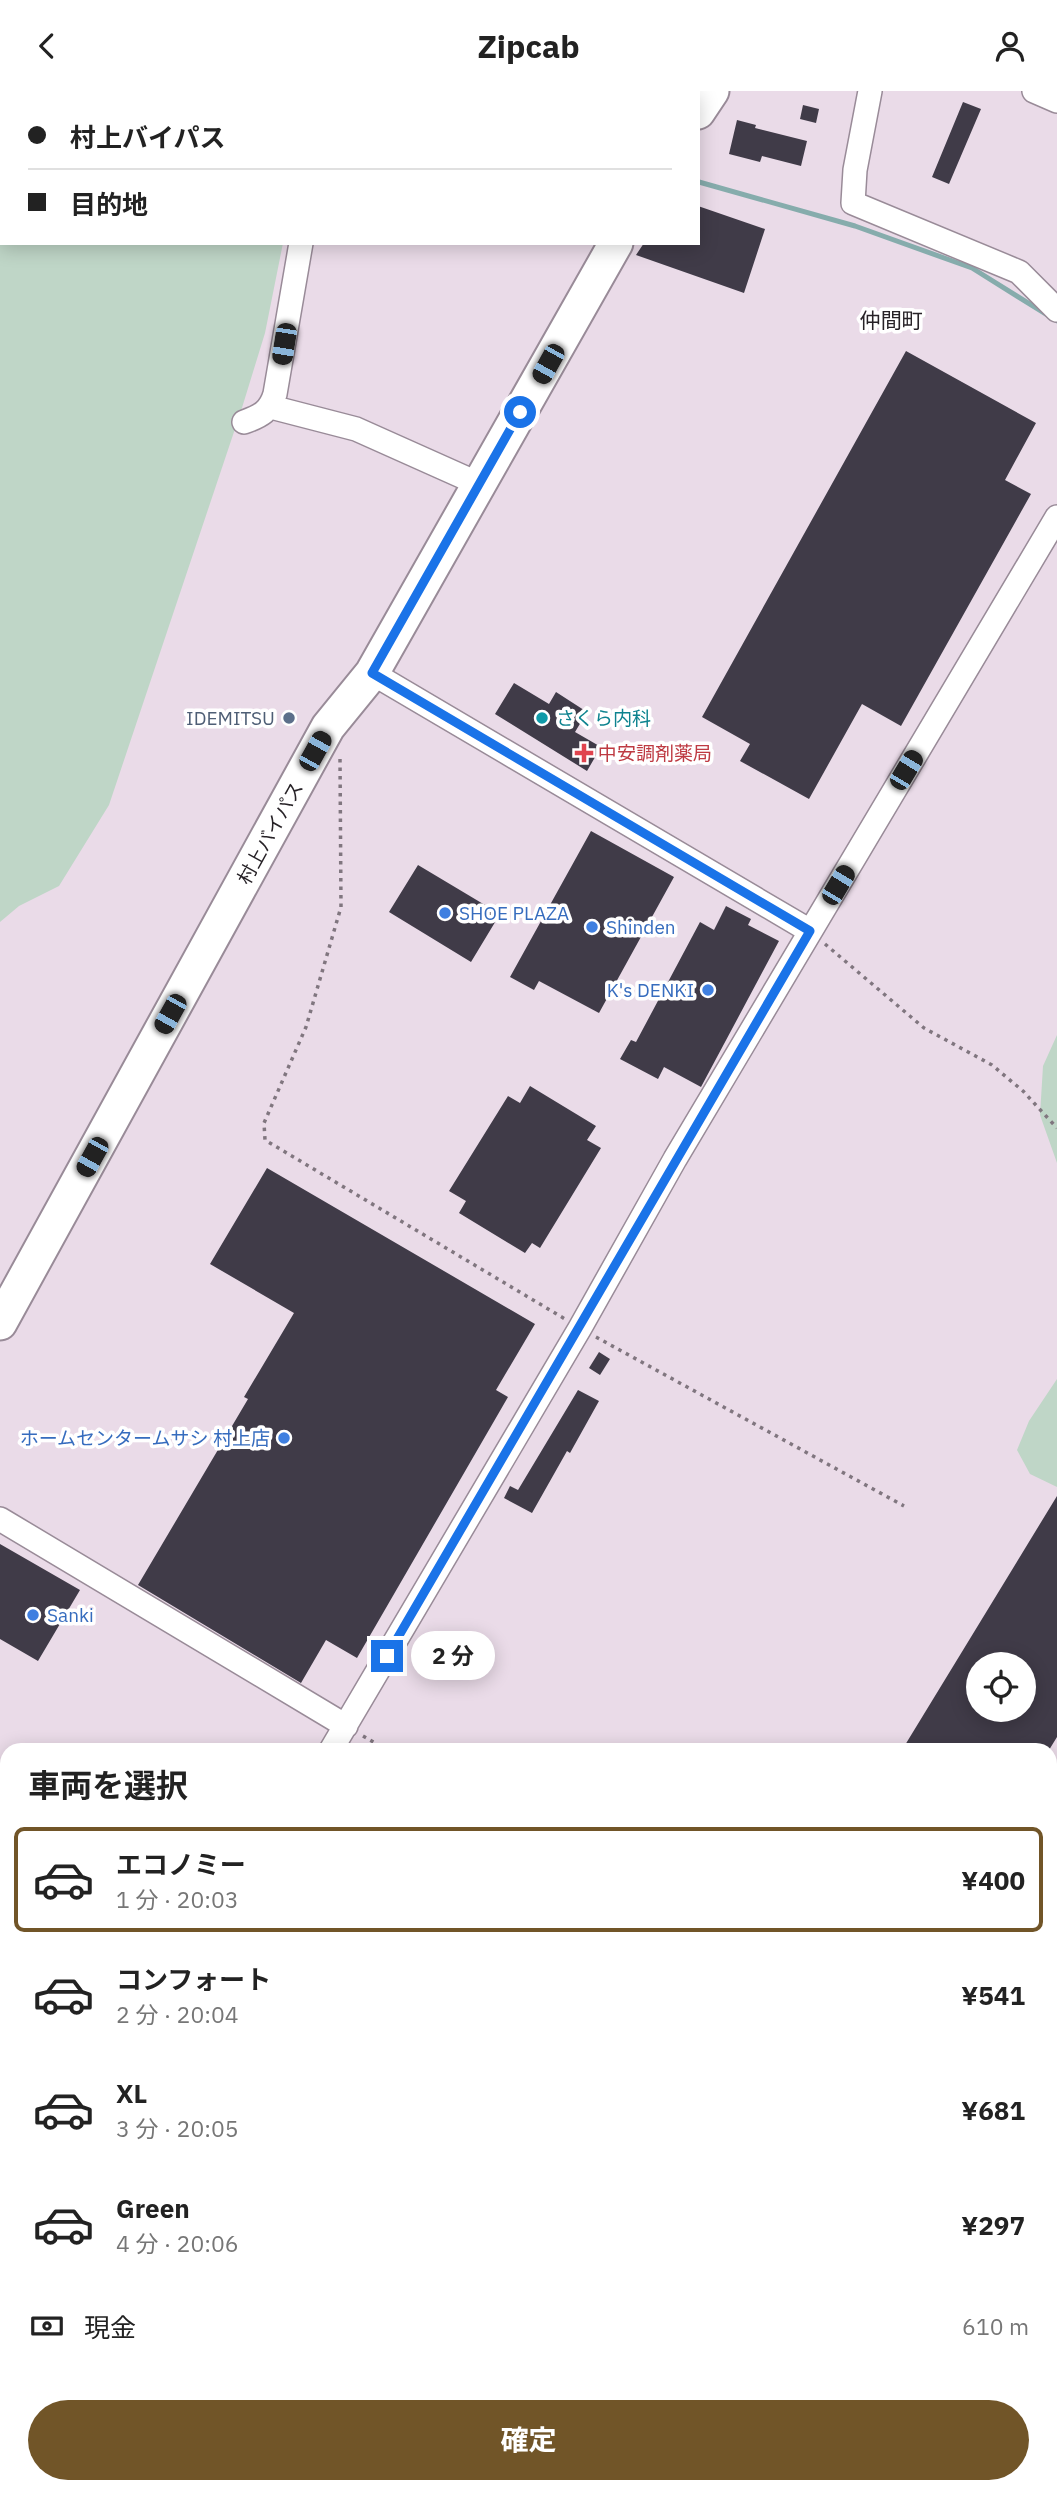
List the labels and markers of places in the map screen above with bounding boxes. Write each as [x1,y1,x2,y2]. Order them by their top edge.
place label: IDEMITSU [186,706,275,730]
place label: さくら内科 [556,706,651,730]
marker: IDEMITSU [281,710,297,726]
marker: さくら内科 [534,710,550,726]
place label: 中安調剤薬局 [598,741,712,765]
marker: 中安調剤薬局 [576,745,592,761]
place label: SHOE PLAZA [459,901,569,925]
marker: SHOE PLAZA [437,905,453,921]
place label: Shinden [606,915,676,939]
marker: Shinden [584,919,600,935]
place label: K's DENKI [607,978,694,1002]
marker: K's DENKI [700,982,716,998]
place label: ホームセンタームサシ 村上店 [20,1426,270,1450]
marker: ホームセンタームサシ 村上店 [276,1430,292,1446]
place label: Sanki [47,1603,94,1627]
marker: Sanki [25,1607,41,1623]

